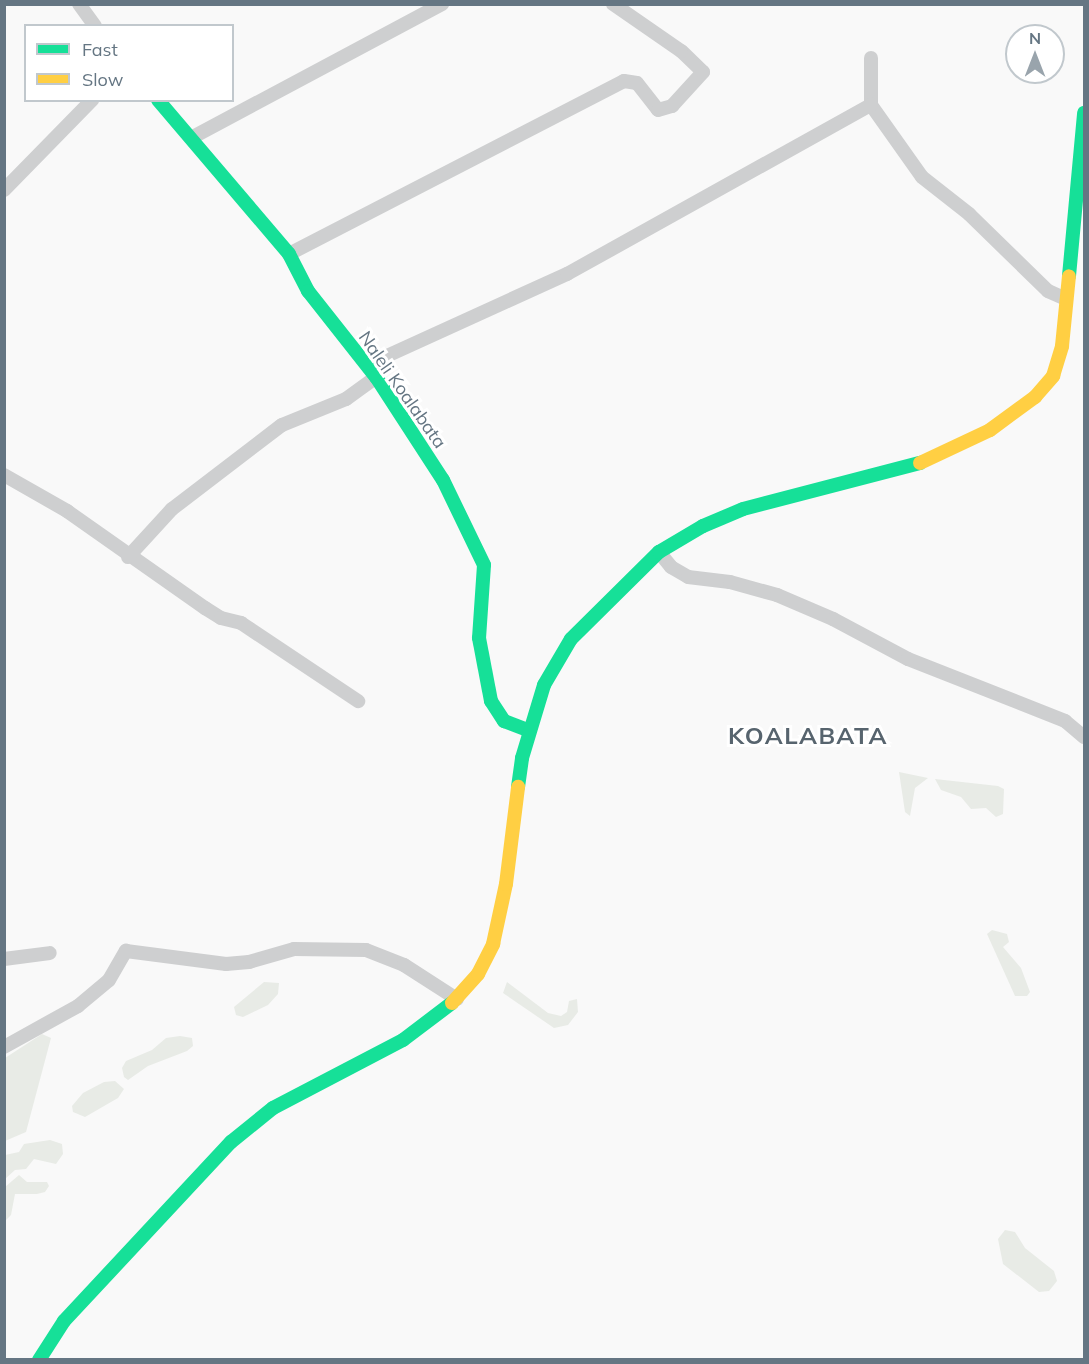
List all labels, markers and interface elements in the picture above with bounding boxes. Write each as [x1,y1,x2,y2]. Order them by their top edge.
legend [24,24,234,102]
north arrow [1005,24,1065,84]
text: N [1029,28,1041,48]
text: Fast [82,38,118,61]
text: Slow [82,68,123,91]
street label: Naleli Koalabata [354,327,450,453]
district label: KOALABATA [728,722,888,750]

